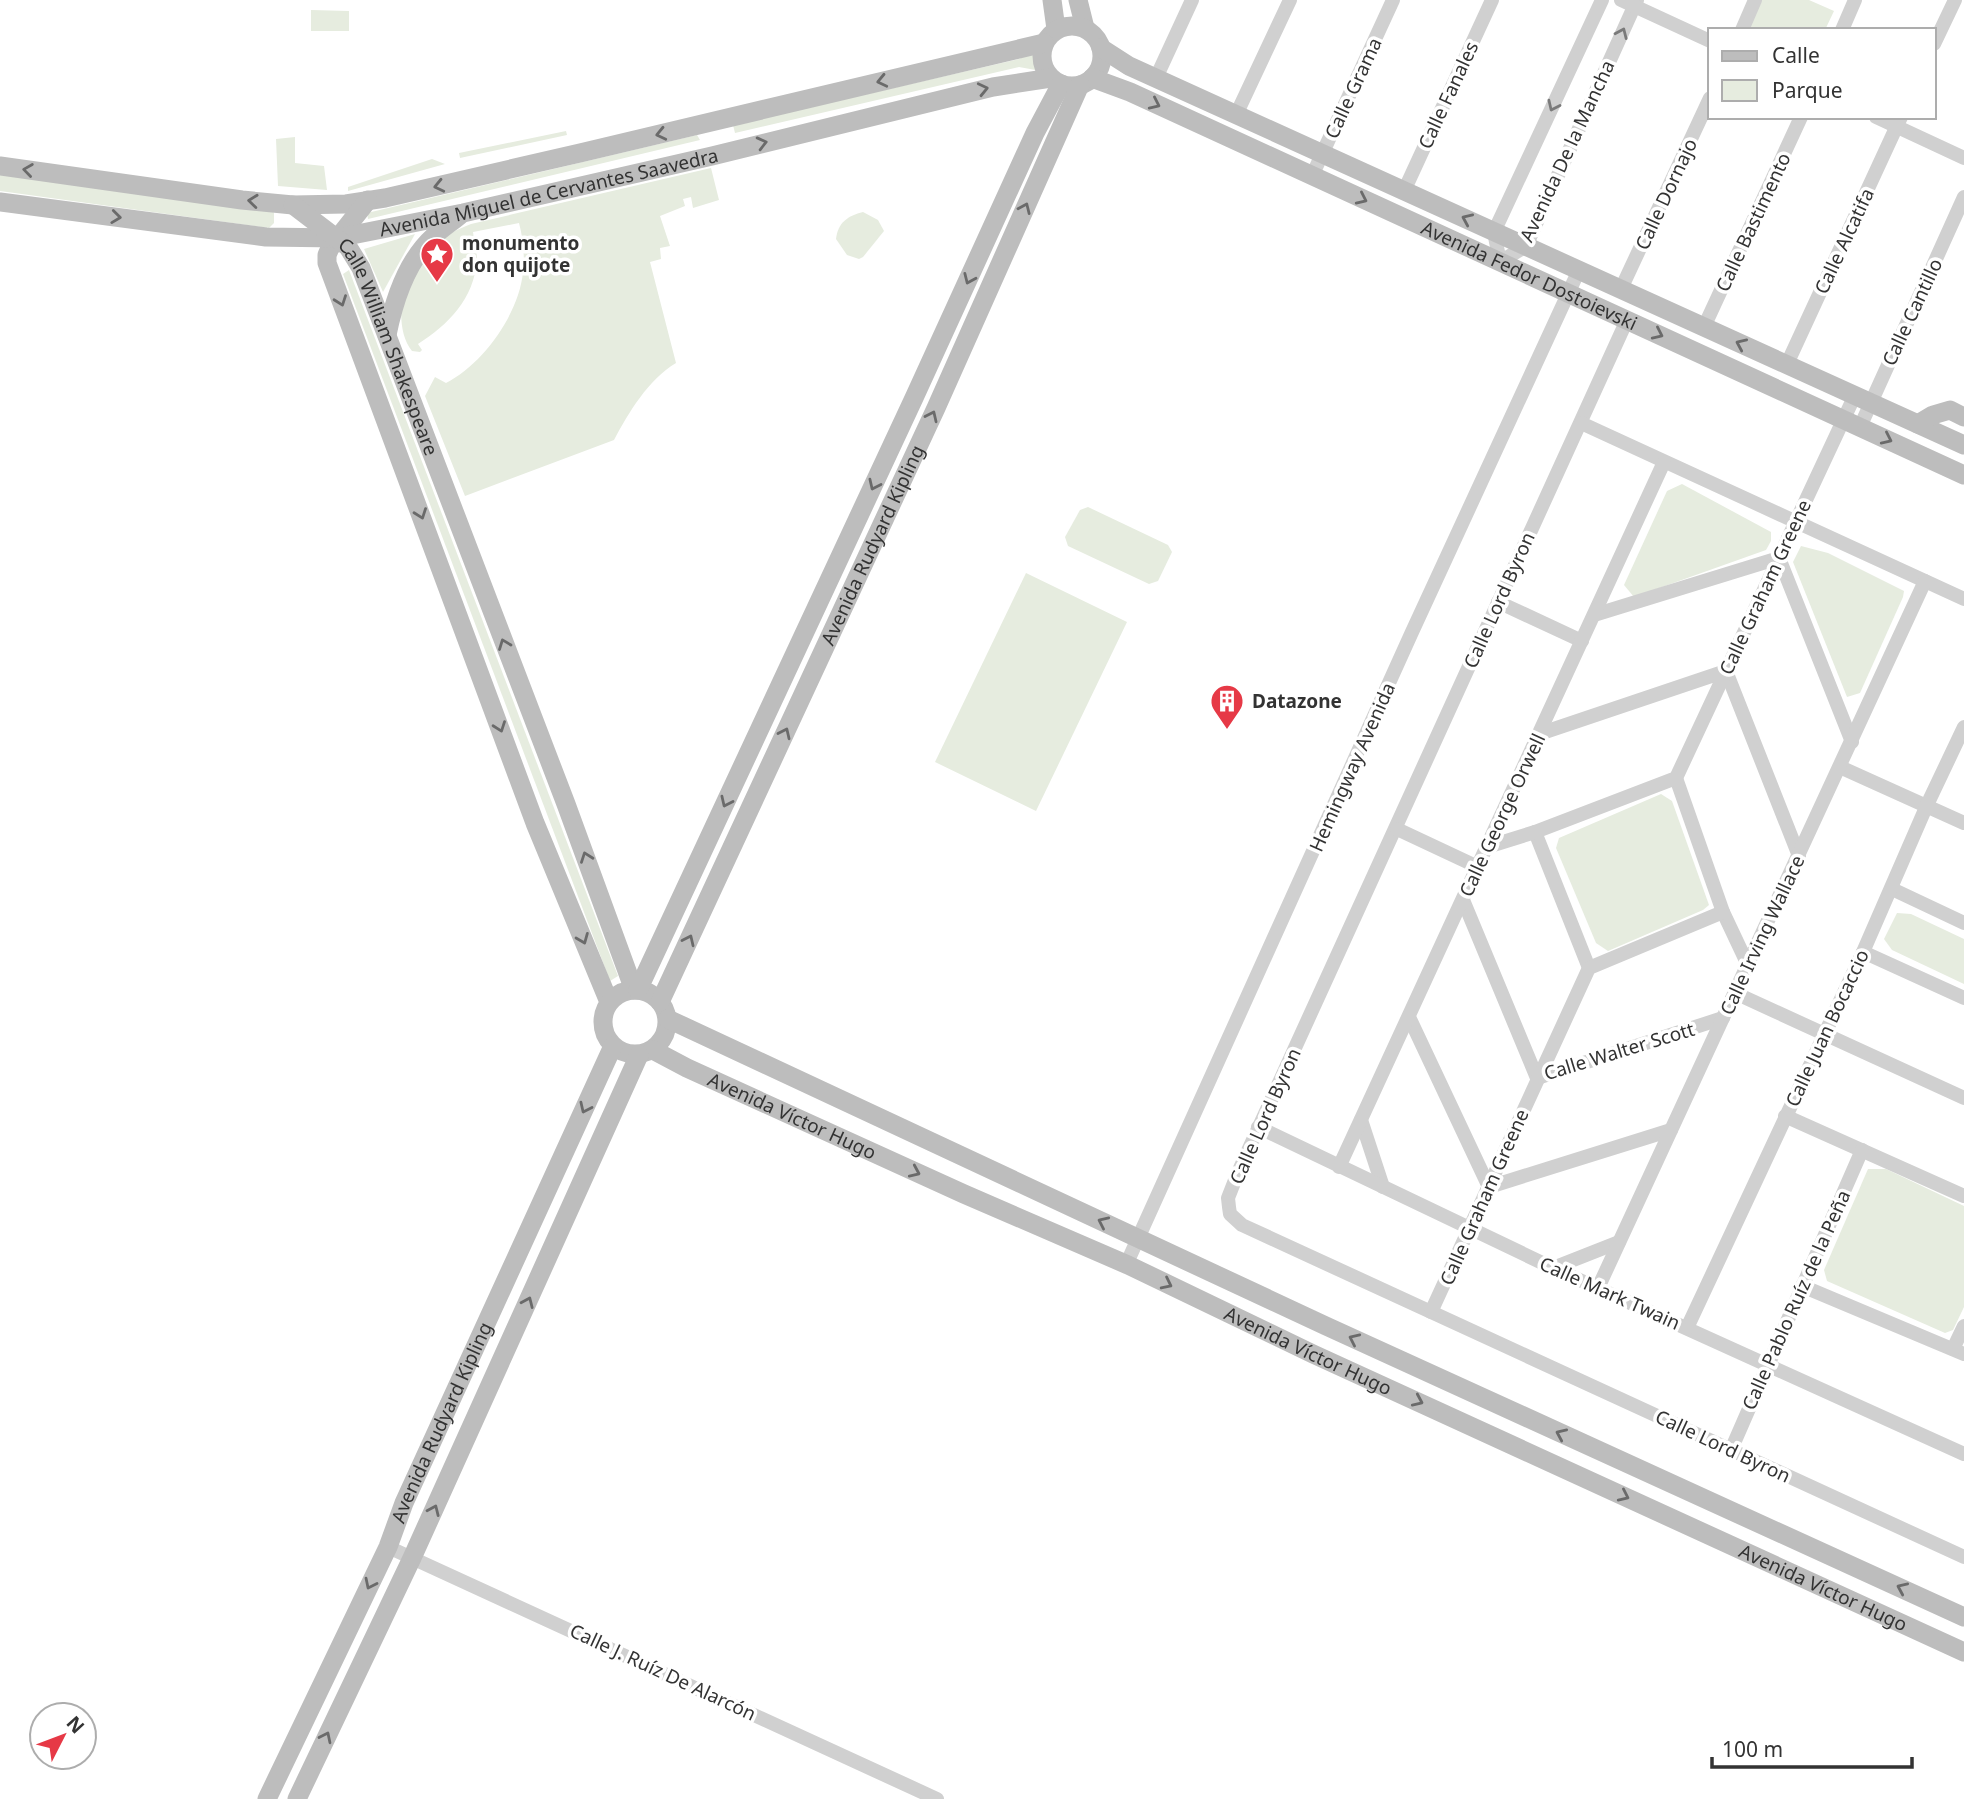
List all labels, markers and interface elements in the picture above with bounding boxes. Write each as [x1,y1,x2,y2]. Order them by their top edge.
one-way arrow [1614,27,1628,40]
legend [1708,28,1936,119]
street label: Calle Grama [1318,33,1388,143]
street label: Calle Fanales [1412,37,1484,153]
text: Calle [1772,41,1820,69]
street label: Avenida De la Mancha [1513,56,1621,246]
one-way arrow [876,73,888,88]
text: Parque [1772,76,1842,104]
one-way arrow [977,83,989,97]
one-way arrow [1148,96,1160,110]
one-way arrow [1547,99,1561,111]
one-way arrow [655,126,667,140]
street label: Calle Dornajo [1629,134,1703,254]
one-way arrow [756,137,768,152]
street label: Avenida Miguel de Cervantes Saavedra [377,142,721,242]
street label: Calle Bastimento [1709,148,1797,296]
one-way arrow [22,163,34,178]
one-way arrow [433,177,445,192]
street label: Calle Alcatifa [1808,184,1880,298]
one-way arrow [1355,191,1367,205]
one-way arrow [247,193,259,208]
one-way arrow [1017,203,1031,215]
one-way arrow [110,209,122,224]
one-way arrow [1462,213,1474,227]
street label: Avenida Fedor Dostoievski [1417,215,1642,336]
place label: monumento don quijote [462,230,579,278]
street label: Calle William Shakespeare [333,231,444,459]
place icon: monumento don quijote [418,235,456,284]
street label: Calle Cantillo [1876,254,1948,370]
one-way arrow [963,271,977,284]
one-way arrow [333,294,347,306]
one-way arrow [1651,326,1663,340]
one-way arrow [1736,338,1748,352]
one-way arrow [924,411,938,423]
one-way arrow [1880,431,1892,445]
street label: Avenida Rudyard Kipling [815,441,930,649]
one-way arrow [868,478,882,490]
street label: Calle Graham Greene [1713,495,1817,679]
one-way arrow [413,507,427,519]
street label: Calle Lord Byron [1457,528,1541,672]
one-way arrow [499,639,513,651]
street label: Hemingway Avenida [1303,678,1401,856]
building icon: Datazone [1208,682,1246,731]
place label: Datazone [1252,688,1342,714]
one-way arrow [492,721,506,733]
one-way arrow [776,728,790,741]
street label: Calle George Orwell [1453,729,1551,901]
one-way arrow [720,795,734,808]
one-way arrow [580,851,594,863]
street label: Calle Irving Wallace [1714,851,1810,1019]
one-way arrow [575,932,589,944]
one-way arrow [681,935,695,947]
street label: Calle Juan Bocaccio [1779,945,1875,1111]
street label: Calle Walter Scott [1541,1016,1698,1086]
street label: Calle Lord Byron [1223,1044,1307,1188]
street label: Avenida Víctor Hugo [704,1066,880,1165]
one-way arrow [579,1101,593,1113]
street label: Calle Graham Greene [1433,1105,1535,1289]
one-way arrow [907,1164,920,1178]
street label: Calle Pablo Ruíz de la Peña [1736,1186,1856,1414]
one-way arrow [1098,1216,1110,1230]
street label: Calle Mark Twain [1536,1250,1684,1336]
one-way arrow [1160,1276,1172,1290]
one-way arrow [520,1297,534,1309]
street label: Avenida Víctor Hugo [1220,1300,1396,1401]
street label: Avenida Rudyard Kipling [385,1318,498,1527]
one-way arrow [1349,1333,1361,1347]
one-way arrow [1410,1393,1423,1407]
street label: Calle Lord Byron [1651,1403,1795,1489]
one-way arrow [1556,1428,1568,1442]
one-way arrow [1617,1488,1630,1502]
one-way arrow [426,1504,440,1517]
street label: Avenida Víctor Hugo [1735,1538,1912,1637]
one-way arrow [365,1576,379,1589]
one-way arrow [1897,1582,1909,1596]
street label: Calle J. Ruíz De Alarcón [566,1617,760,1727]
north arrow [28,1701,98,1771]
text: N [61,1710,90,1739]
scale bar [1712,1726,1912,1770]
one-way arrow [318,1732,332,1744]
text: 100 m [1722,1735,1783,1763]

